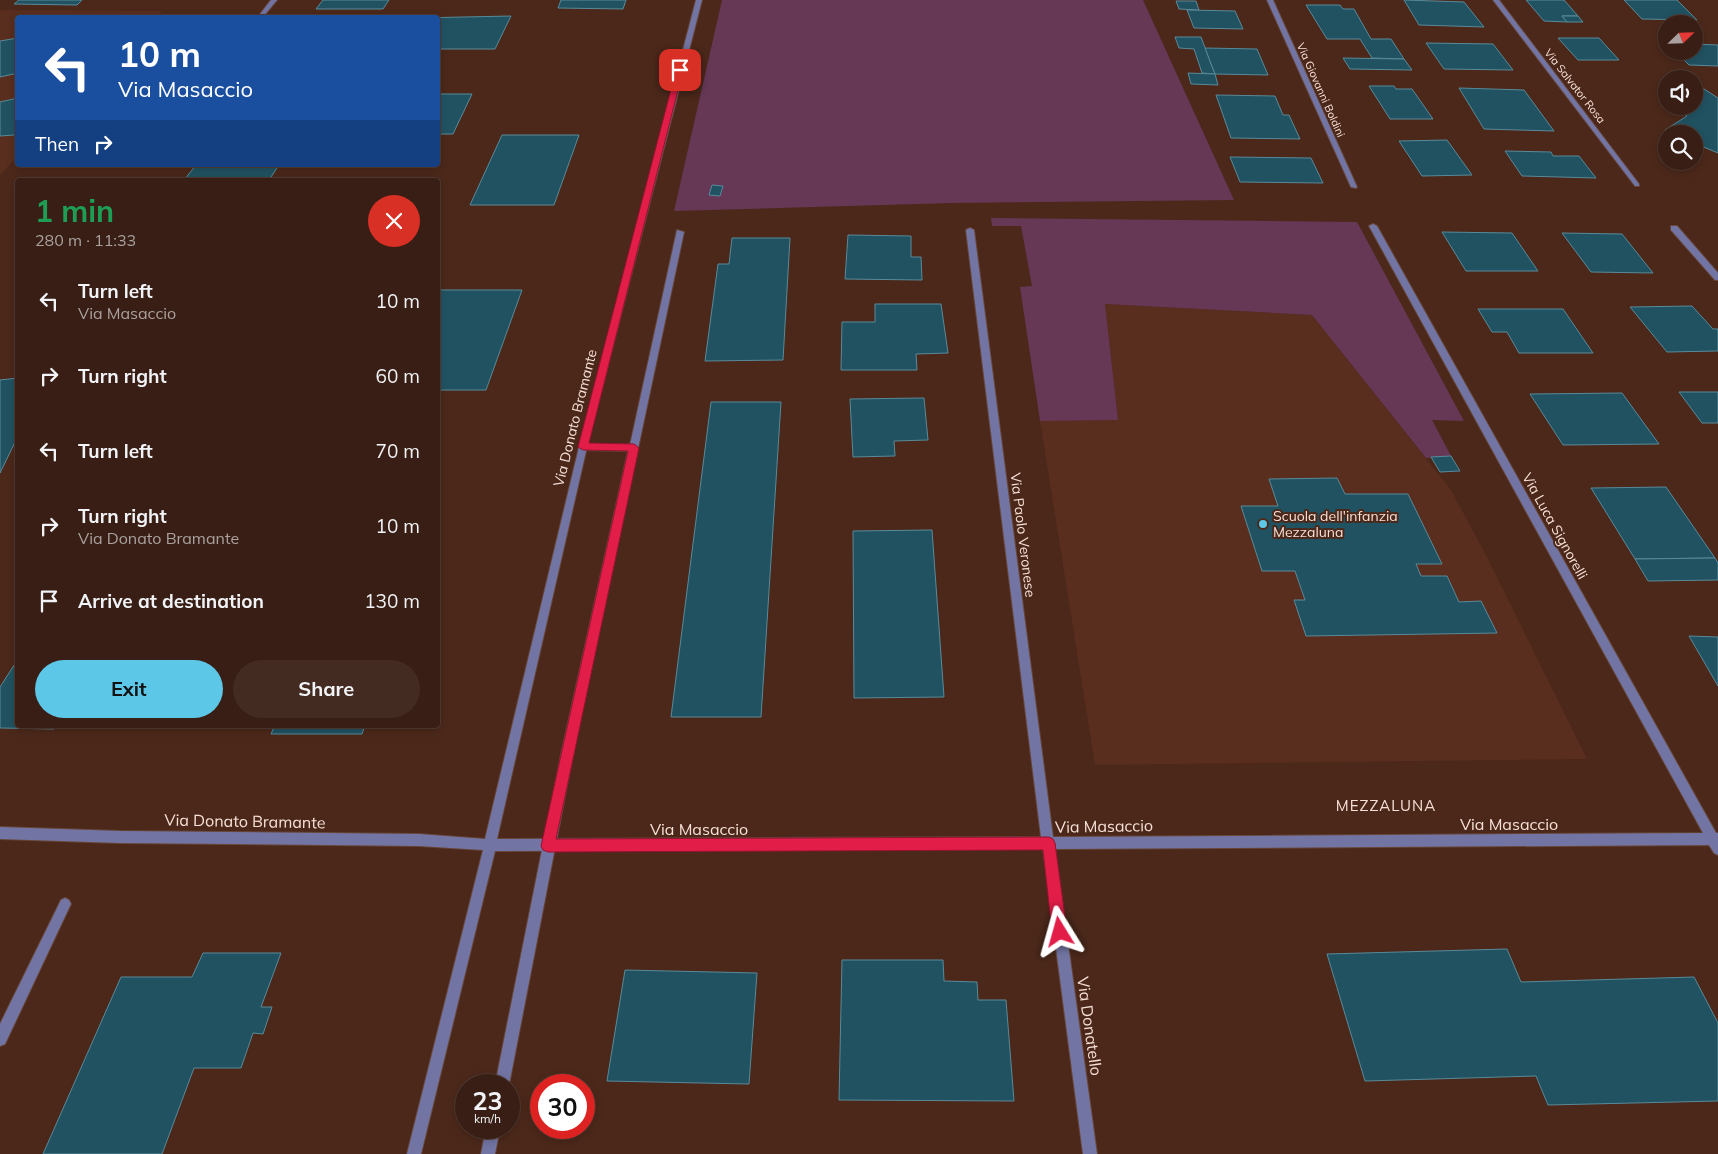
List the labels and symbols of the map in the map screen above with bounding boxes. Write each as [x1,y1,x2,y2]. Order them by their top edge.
north arrow [1658,15,1702,60]
street label: Via Giovanni Boldini [1294,41,1348,139]
street label: Via Salvator Rosa [1541,46,1609,126]
pin [659,49,701,91]
street label: Via Donato Bramante [549,347,601,489]
street label: Via Luca Signorelli [1518,470,1592,582]
street label: Via Paolo Veronese [1006,472,1040,598]
place label: Scuola dell'infanzia Mezzaluna [1273,507,1398,541]
marker: Scuola dell'infanzia Mezzaluna [1257,518,1269,530]
district label: MEZZALUNA [1336,796,1436,815]
street label: Via Donato Bramante [164,810,326,832]
street label: Via Masaccio [1460,814,1558,834]
street label: Via Masaccio [1055,815,1153,837]
street label: Via Masaccio [650,819,748,839]
position arrow [1033,905,1085,957]
street label: Via Donatello [1073,975,1107,1077]
speed limit sign: 30 [530,1074,595,1139]

